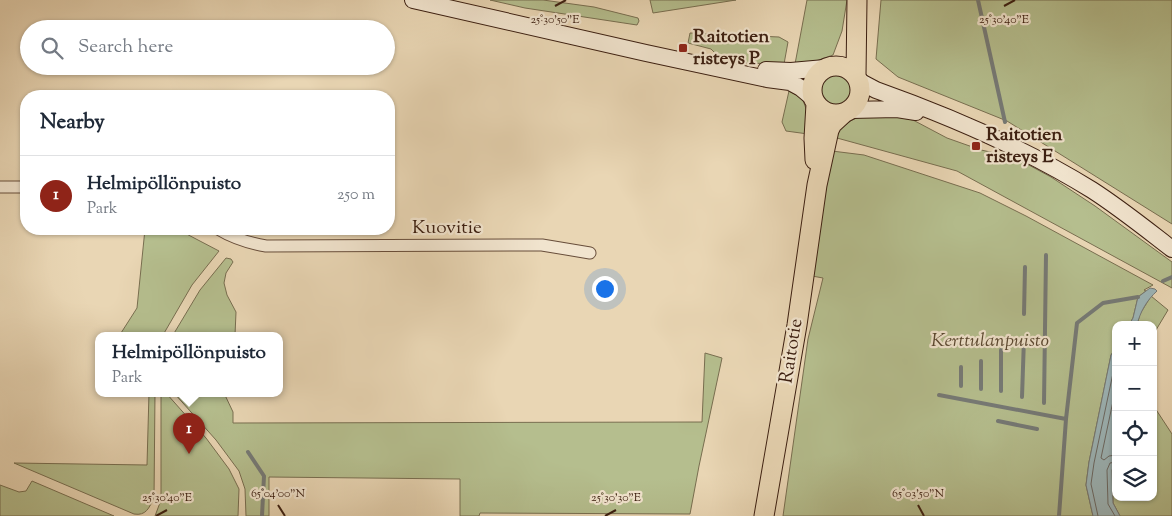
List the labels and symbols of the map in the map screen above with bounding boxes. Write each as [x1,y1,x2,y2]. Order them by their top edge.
text: 25°30'50"E [530,11,580,29]
text: 25°30'40"E [979,11,1030,29]
place label: Raitotien risteys P [693,24,770,73]
marker: Raitotien risteys P [677,42,689,54]
place label: Raitotien risteys E [986,122,1063,171]
marker: Raitotien risteys E [970,140,982,152]
street label: Kuovitie [412,215,482,242]
your location [592,276,618,302]
street label: Raitotie [774,317,810,385]
park label: Kerttulanpuisto [931,328,1049,355]
pin: 1 [173,413,205,454]
text: 65°04'00"N [251,485,306,503]
text: 65°03'50"N [892,485,944,503]
text: 25°30'40"E [142,489,193,507]
text: 25°30'30"E [591,489,642,507]

